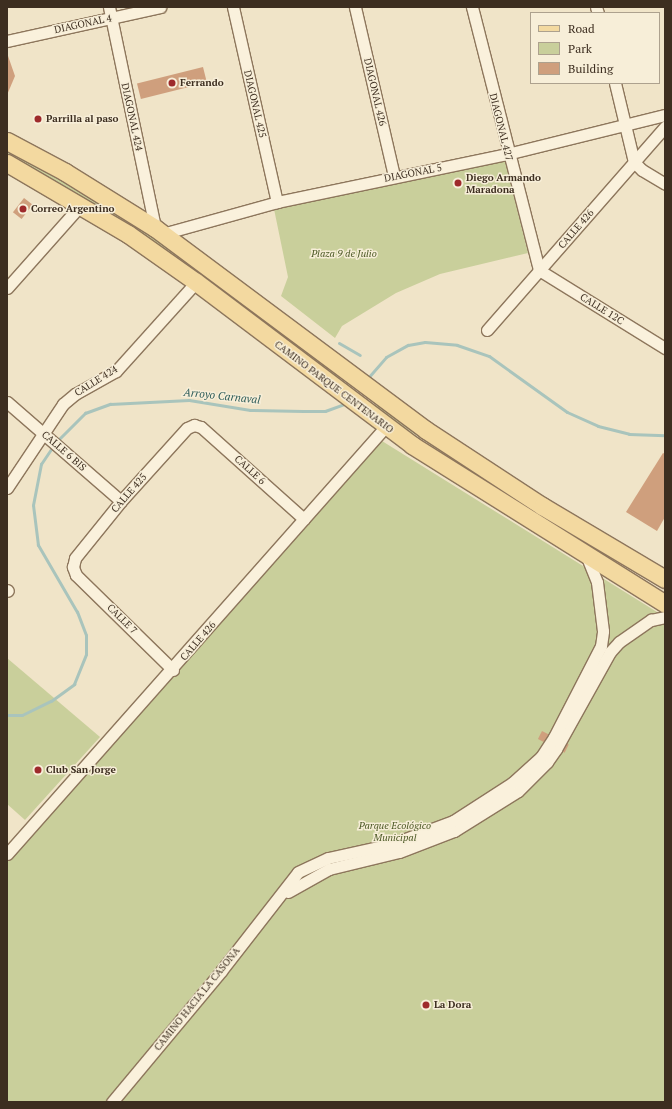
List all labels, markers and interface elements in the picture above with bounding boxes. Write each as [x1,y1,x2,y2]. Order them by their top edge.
street label: DIAGONAL 4 [53,12,113,36]
legend [530,12,660,84]
text: Road [568,21,595,36]
text: Park [568,41,592,56]
street label: DIAGONAL 426 [361,57,389,127]
text: Building [568,61,613,76]
street label: DIAGONAL 425 [241,69,269,139]
place label: Ferrando [180,77,224,89]
marker: Ferrando [167,78,177,88]
street label: DIAGONAL 424 [119,82,145,152]
street label: DIAGONAL 427 [487,92,515,162]
place label: Parrilla al paso [46,113,118,125]
marker: Parrilla al paso [33,114,43,124]
street label: DIAGONAL 5 [383,162,443,184]
place label: Diego Armando Maradona [466,171,541,194]
marker: Diego Armando Maradona [453,178,463,188]
place label: Correo Argentino [31,203,115,215]
marker: Correo Argentino [18,204,28,214]
street label: CALLE 426 [556,207,596,251]
park label: Plaza 9 de Julio [311,248,377,260]
street label: CALLE 12C [578,291,626,327]
street label: CAMINO PARQUE CENTENARIO [272,338,396,436]
street label: CALLE 424 [72,363,120,399]
water label: Arroyo Carnaval [183,385,261,407]
street label: CALLE 6 BIS [39,428,89,474]
street label: CALLE 6 [232,453,268,487]
street label: CALLE 425 [109,471,149,515]
street label: CALLE 7 [104,601,140,637]
street label: CALLE 426 [178,619,218,663]
place label: Club San Jorge [46,764,116,776]
marker: Club San Jorge [33,765,43,775]
park label: Parque Ecológico Municipal [359,819,431,842]
street label: CAMINO HACIA LA CASONA [151,945,243,1053]
place label: La Dora [434,999,471,1011]
marker: La Dora [421,1000,431,1010]

